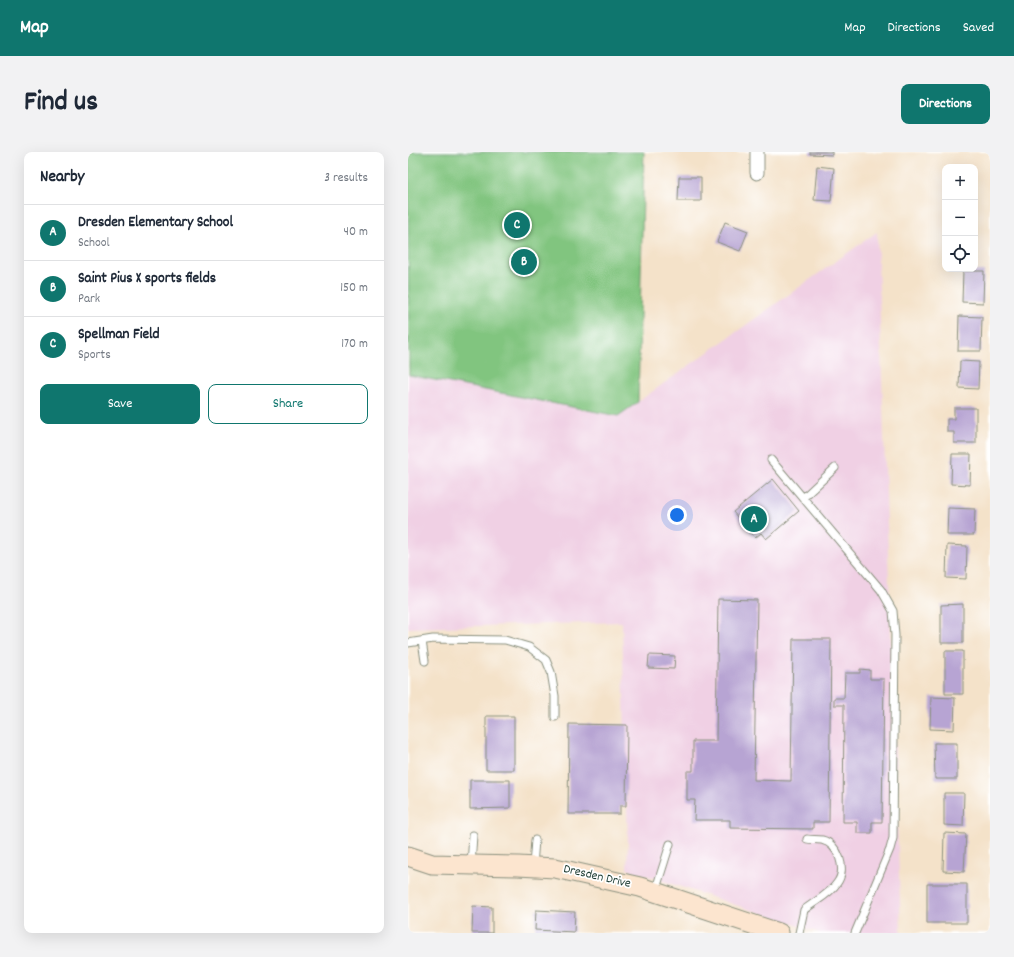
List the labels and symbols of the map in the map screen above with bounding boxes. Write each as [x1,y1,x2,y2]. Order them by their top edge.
pin: C [504,210,530,240]
pin: B [511,247,537,277]
pin: A [741,504,767,534]
your location [667,505,687,525]
street label: Dresden Drive [561,860,633,894]

